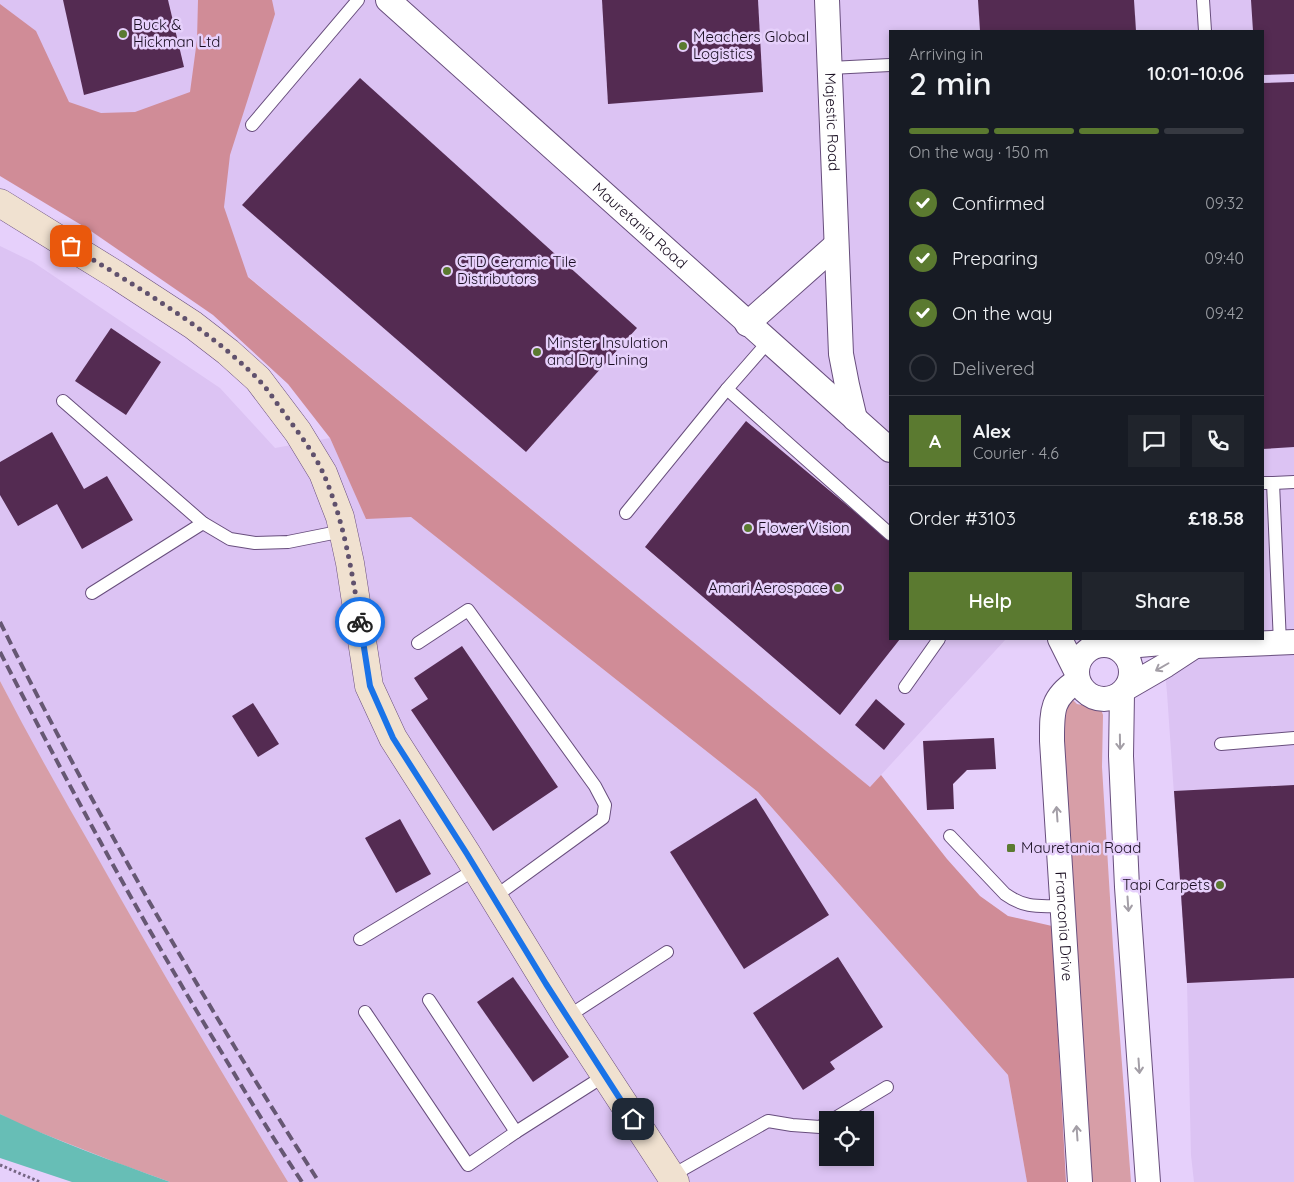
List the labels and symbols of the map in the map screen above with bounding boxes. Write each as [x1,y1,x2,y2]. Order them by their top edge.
place label: Buck & Hickman Ltd [133,15,220,51]
place label: Meachers Global Logistics [693,27,809,63]
marker: Buck & Hickman Ltd [117,28,129,40]
marker: Meachers Global Logistics [677,40,689,52]
street label: Majestic Road [821,72,844,171]
street label: Mauretania Road [589,178,691,272]
pin [50,225,92,267]
place label: CTD Ceramic Tile Distributors [457,252,577,288]
marker: CTD Ceramic Tile Distributors [441,265,453,277]
place label: Minster Insulation and Dry Lining [547,333,668,369]
marker: Minster Insulation and Dry Lining [531,346,543,358]
place label: Flower Vision [758,518,850,537]
marker: Flower Vision [742,522,754,534]
place label: Amari Aerospace [708,578,828,597]
marker: Amari Aerospace [832,582,844,594]
courier [335,597,385,647]
one-way arrow [1156,663,1170,673]
one-way arrow [1116,734,1125,750]
one-way arrow [1052,806,1061,822]
place label: Mauretania Road [1021,838,1141,857]
marker: Mauretania Road [1005,842,1017,854]
street label: Franconia Drive [1051,871,1077,982]
place label: Tapi Carpets [1122,875,1210,894]
marker: Tapi Carpets [1214,879,1226,891]
one-way arrow [1123,896,1132,912]
one-way arrow [1134,1058,1143,1074]
pin [612,1098,654,1140]
one-way arrow [1073,1126,1082,1142]

